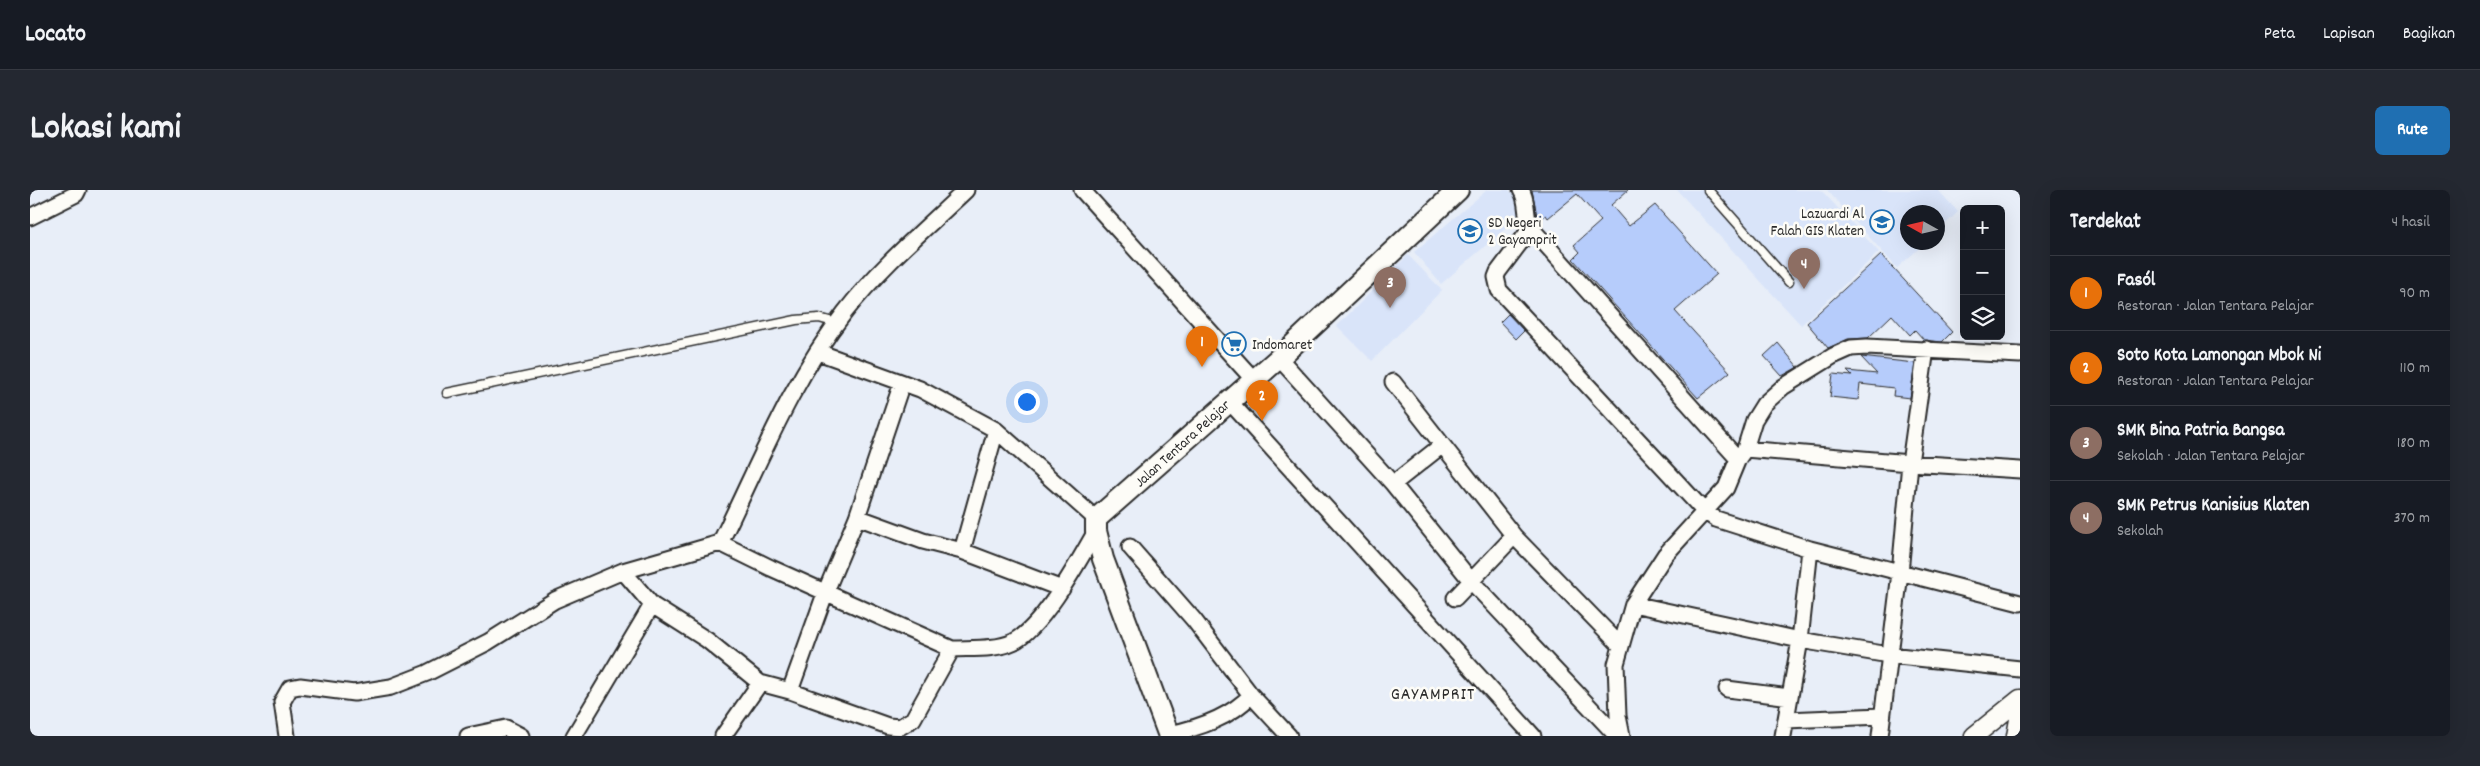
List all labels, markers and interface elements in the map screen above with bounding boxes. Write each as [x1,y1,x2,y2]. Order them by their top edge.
text: Locato [25,18,86,52]
text: Peta [2264,22,2295,47]
text: Lapisan [2323,22,2375,47]
text: Bagikan [2403,22,2455,47]
text: Lokasi kami [30,105,181,155]
button: Rute [2375,106,2450,155]
place label: Lazuardi Al Falah GIS Klaten [1770,204,1864,243]
north arrow [1900,205,1945,250]
map controls [1960,205,2005,340]
button: + [1960,205,2005,250]
text: Terdekat [2070,208,2141,238]
school or university icon: Lazuardi Al Falah GIS Klaten [1869,209,1895,235]
text: 4 hasil [2391,211,2430,234]
place label: SD Negeri 2 Gayamprit [1488,213,1557,252]
school or university icon: SD Negeri 2 Gayamprit [1457,218,1483,244]
pin: 4 [1788,248,1820,289]
button: − [1960,250,2005,295]
pin: 3 [1374,267,1406,308]
text: Fasól [2117,268,2155,295]
text: 1 [2084,282,2088,305]
text: 90 m [2399,282,2430,305]
button: layers [1960,295,2005,340]
text: Restoran · Jalan Tentara Pelajar [2117,295,2314,318]
pin: 1 [1186,326,1218,367]
supermarket icon: Indomaret [1221,331,1247,357]
place label: Indomaret [1252,335,1313,357]
text: Soto Kota Lamongan Mbok Ni [2117,343,2321,370]
text: 2 [2083,357,2090,380]
text: 110 m [2400,357,2430,380]
text: Restoran · Jalan Tentara Pelajar [2117,370,2314,393]
pin: 2 [1246,380,1278,421]
your location [1014,389,1040,415]
street label: Jalan Tentara Pelajar [1131,395,1236,494]
text: SMK Bina Patria Bangsa [2117,418,2284,445]
text: 3 [2082,432,2090,455]
text: 180 m [2397,432,2430,455]
text: Sekolah · Jalan Tentara Pelajar [2117,445,2305,468]
text: SMK Petrus Kanisius Klaten [2117,493,2310,520]
text: 4 [2083,507,2089,530]
text: 370 m [2393,507,2430,530]
text: Sekolah [2117,520,2163,543]
district label: GAYAMPRIT [1391,683,1475,708]

